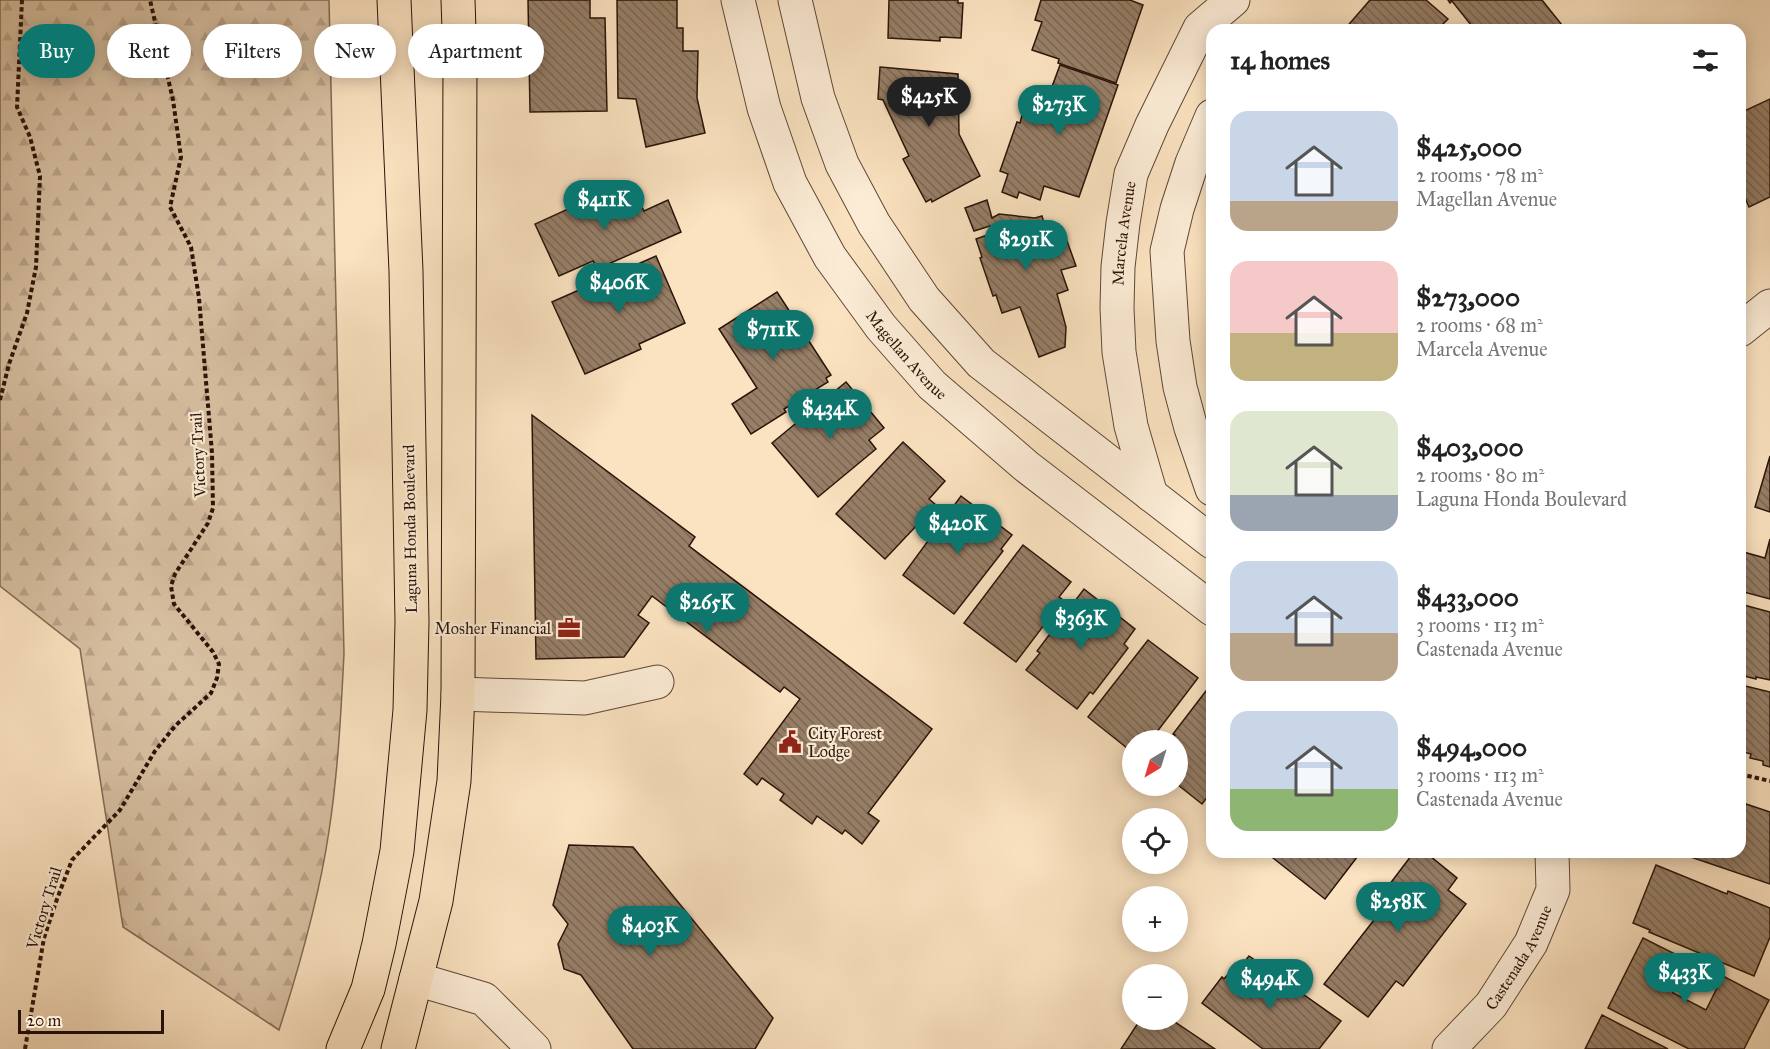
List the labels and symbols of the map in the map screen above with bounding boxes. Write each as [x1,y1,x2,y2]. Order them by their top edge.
pin: $425K [887,77,971,128]
pin: $273K [1017,85,1101,136]
street label: Marcela Avenue [1108,179,1139,286]
pin: $411K [562,180,646,231]
pin: $291K [984,220,1068,271]
pin: $406K [577,263,661,314]
street label: Magellan Avenue [862,306,951,404]
pin: $711K [731,310,815,361]
pin: $434K [788,389,872,440]
street label: Victory Trail [186,411,210,499]
street label: Laguna Honda Boulevard [399,444,422,614]
pin: $420K [916,504,1000,555]
pin: $265K [665,583,749,634]
pin: $363K [1039,599,1123,650]
office icon: Mosher Financial [556,615,582,641]
place label: Mosher Financial [435,619,552,638]
place label: City Forest Lodge [808,724,882,762]
public building icon: City Forest Lodge [777,729,803,755]
north arrow [1122,730,1188,796]
street label: Victory Trail [22,864,66,952]
pin: $258K [1356,882,1440,933]
street label: Castenada Avenue [1481,902,1555,1013]
pin: $403K [608,906,692,957]
pin: $433K [1643,953,1727,1004]
pin: $494K [1228,959,1312,1010]
scale bar [18,1007,164,1034]

